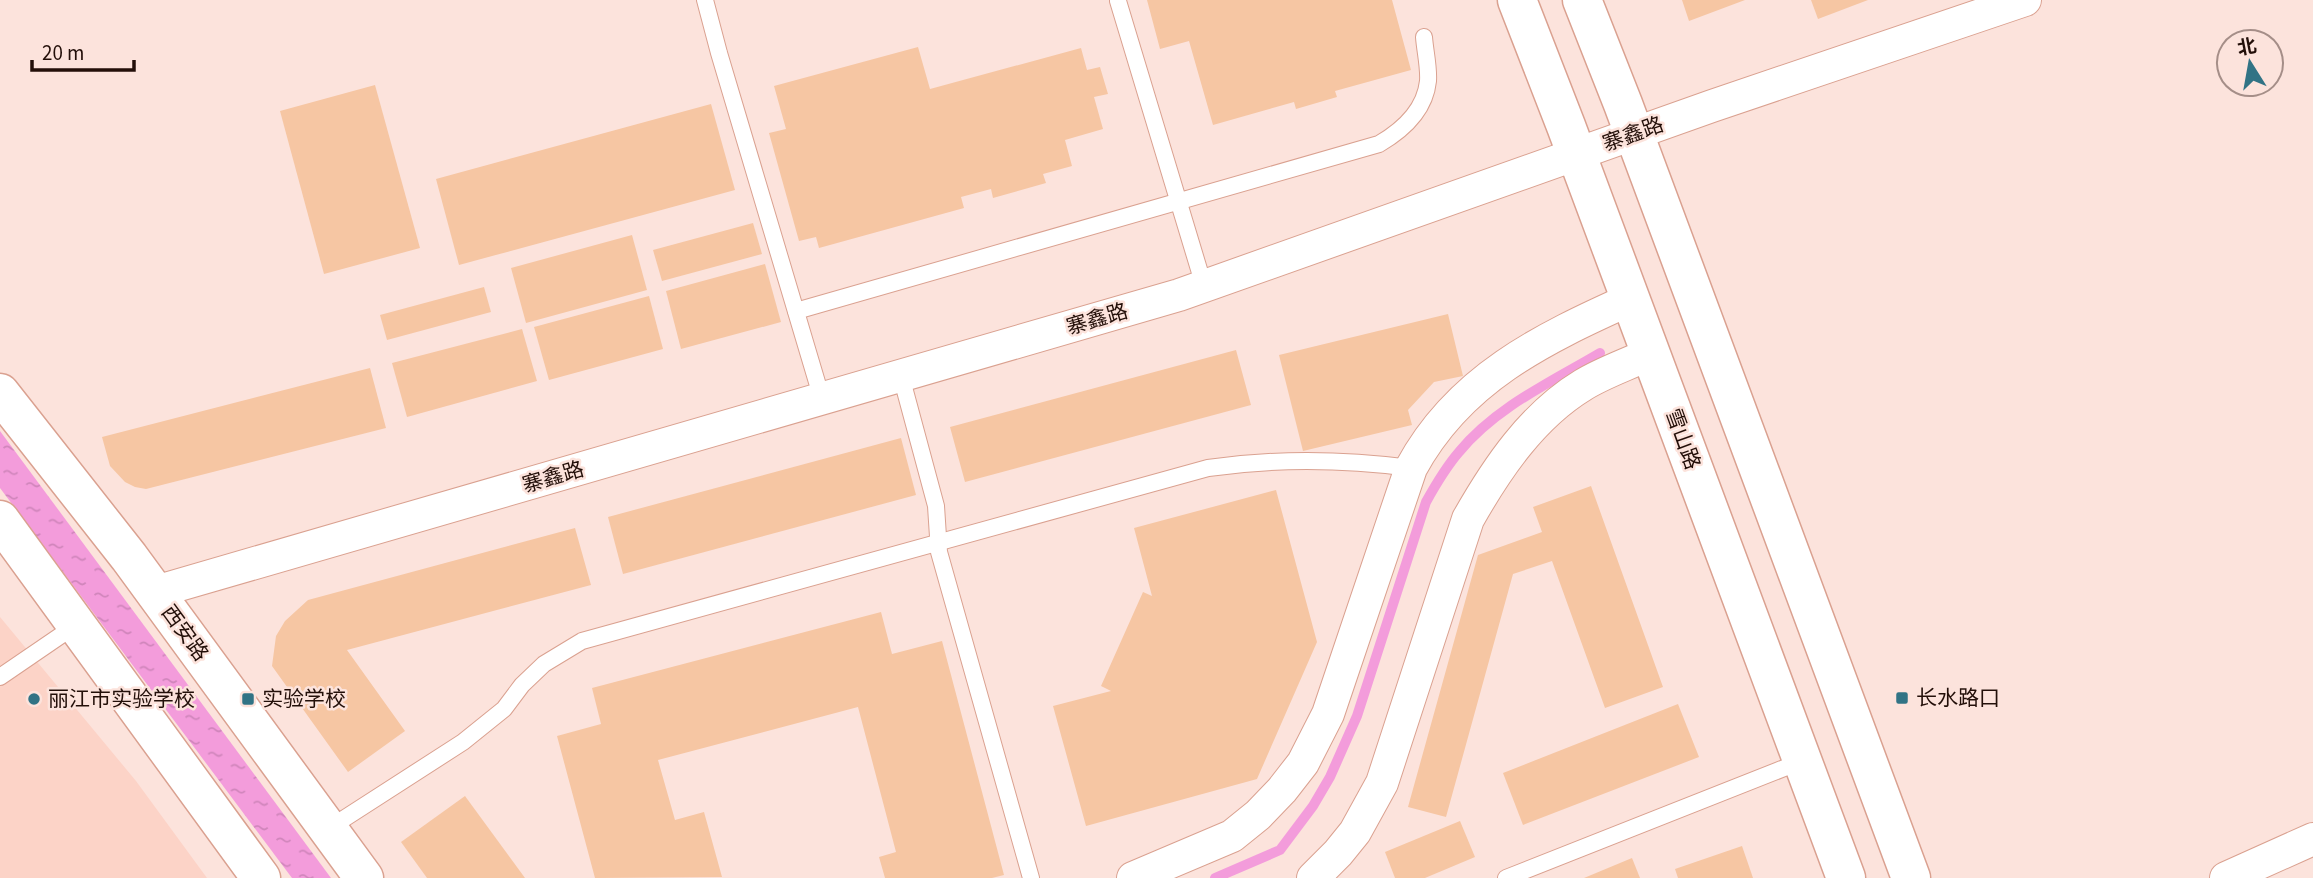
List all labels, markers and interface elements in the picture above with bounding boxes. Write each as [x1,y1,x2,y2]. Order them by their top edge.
scale bar [32,28,133,72]
north arrow [2215,28,2285,98]
text: 北 [2235,33,2259,63]
text: 20 m [42,38,84,68]
street label: 寨鑫路 [1598,109,1668,159]
street label: 寨鑫路 [1063,296,1131,342]
street label: 雪山路 [1658,404,1708,474]
street label: 寨鑫路 [519,454,587,500]
street label: 西安路 [154,599,216,667]
place label: 长水路口 [1916,683,2000,713]
place label: 丽江市实验学校 [48,684,195,714]
place label: 实验学校 [262,684,346,714]
marker: 长水路口 [1894,690,1910,706]
marker: 丽江市实验学校 [26,691,42,707]
marker: 实验学校 [240,691,256,707]

